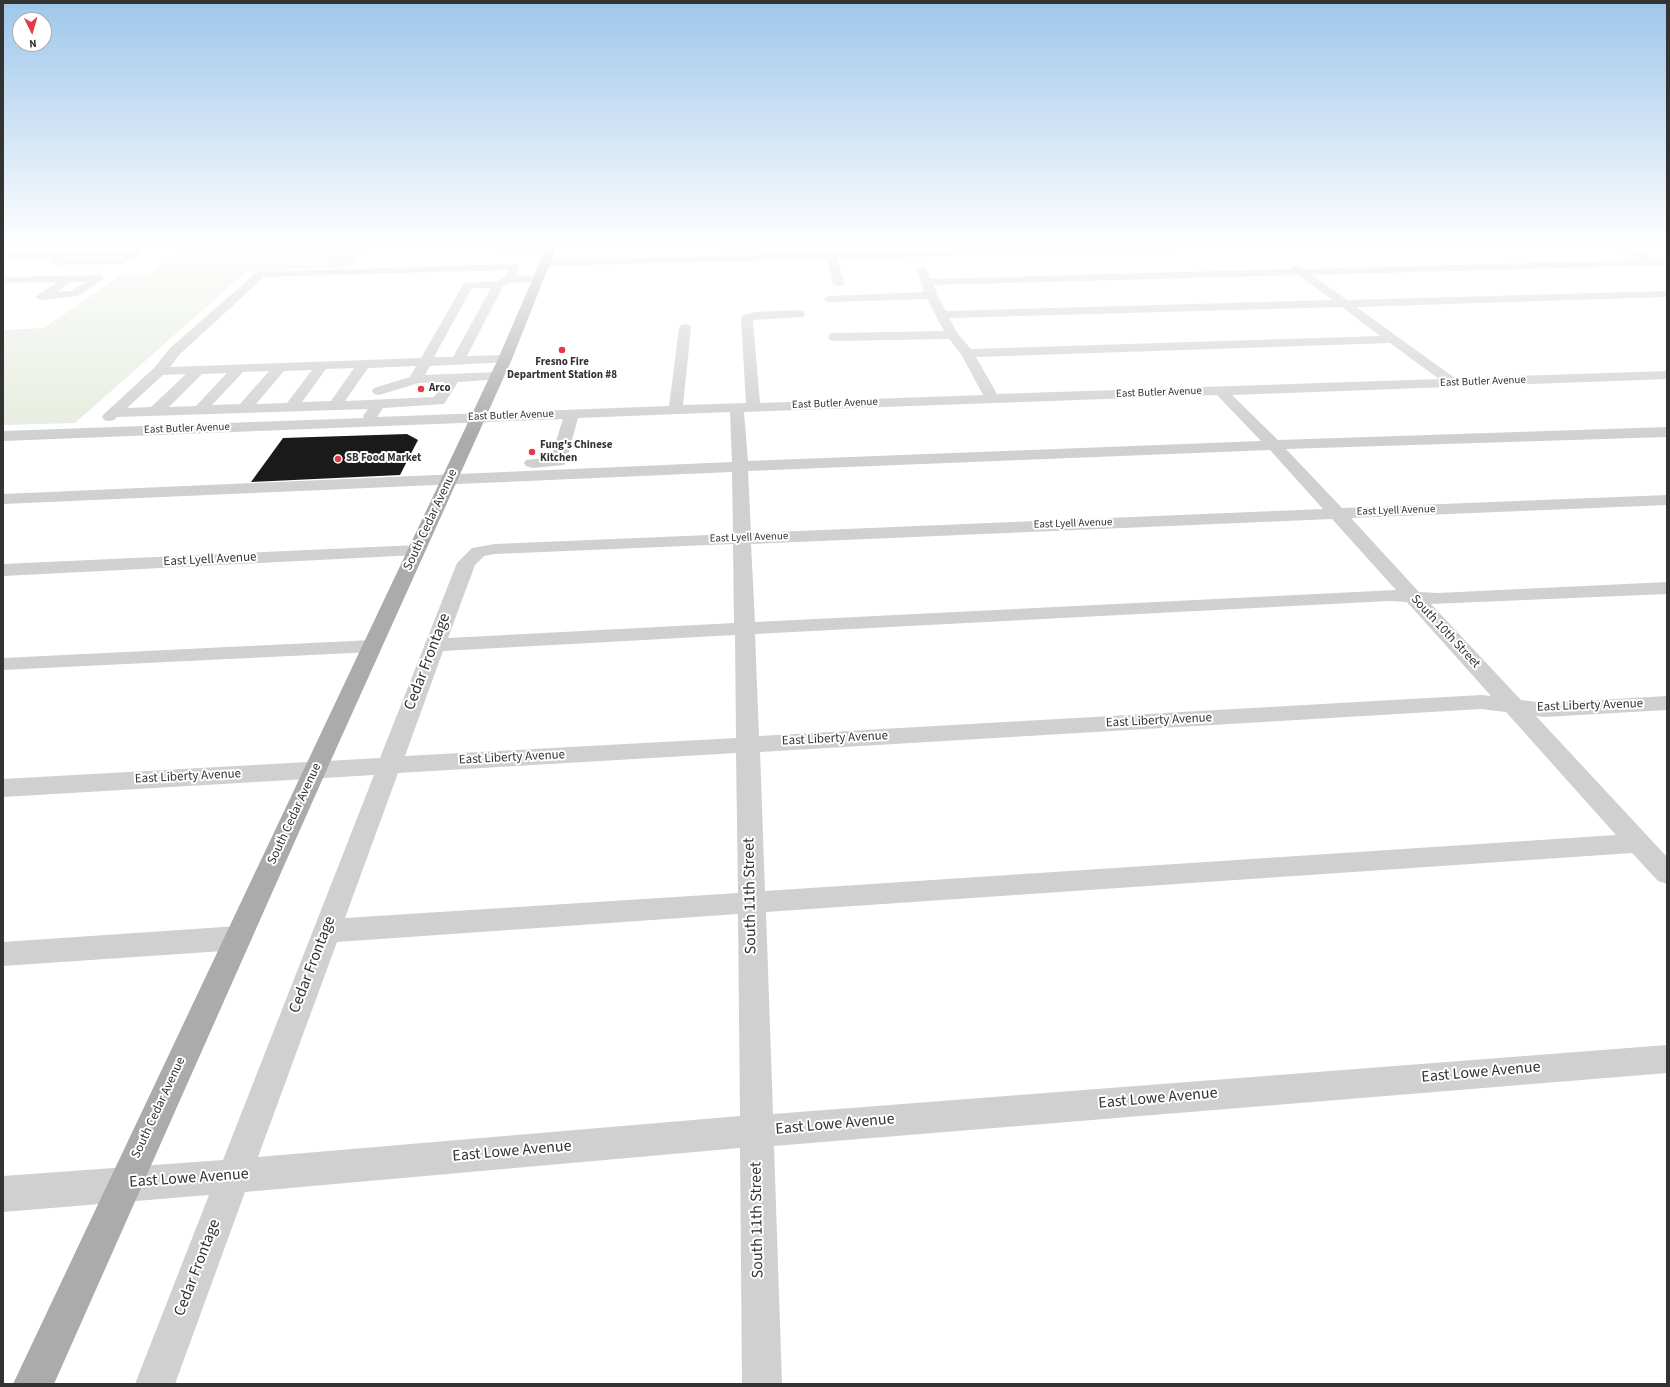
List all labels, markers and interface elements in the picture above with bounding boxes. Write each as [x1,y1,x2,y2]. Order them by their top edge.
north arrow [12,12,52,52]
text: N [29,36,37,51]
marker: Fresno Fire Department Station #8 [557,345,567,355]
place label: Fresno Fire Department Station #8 [507,356,617,382]
street label: East Butler Avenue [1440,374,1526,390]
place label: Arco [429,382,451,396]
marker: Arco [416,384,426,394]
street label: East Butler Avenue [1116,385,1202,401]
street label: East Butler Avenue [792,396,878,412]
street label: East Butler Avenue [468,408,554,424]
street label: East Butler Avenue [144,421,230,437]
place label: Fung's Chinese Kitchen [540,439,612,465]
marker: Fung's Chinese Kitchen [527,447,537,457]
place label: SB Food Market [346,452,421,466]
marker: SB Food Market [333,454,343,464]
street label: South Cedar Avenue [401,467,461,573]
street label: East Lyell Avenue [1356,503,1436,519]
street label: East Lyell Avenue [1033,516,1113,532]
street label: East Lyell Avenue [709,530,789,546]
street label: East Lyell Avenue [163,550,257,570]
street label: South 10th Street [1407,592,1483,672]
street label: Cedar Frontage [401,611,455,713]
street label: East Liberty Avenue [1537,696,1643,716]
street label: East Liberty Avenue [1105,710,1213,732]
street label: East Liberty Avenue [781,728,889,750]
street label: East Liberty Avenue [458,747,566,769]
street label: South Cedar Avenue [265,761,325,867]
street label: East Liberty Avenue [134,766,242,788]
street label: South 11th Street [740,838,762,954]
street label: Cedar Frontage [286,914,340,1016]
street label: South Cedar Avenue [129,1055,189,1161]
street label: East Lowe Avenue [1421,1058,1541,1088]
street label: East Lowe Avenue [1098,1084,1218,1114]
street label: East Lowe Avenue [775,1110,895,1140]
street label: East Lowe Avenue [452,1137,572,1167]
street label: South 11th Street [747,1162,769,1278]
street label: East Lowe Avenue [129,1165,249,1193]
street label: Cedar Frontage [171,1217,225,1319]

